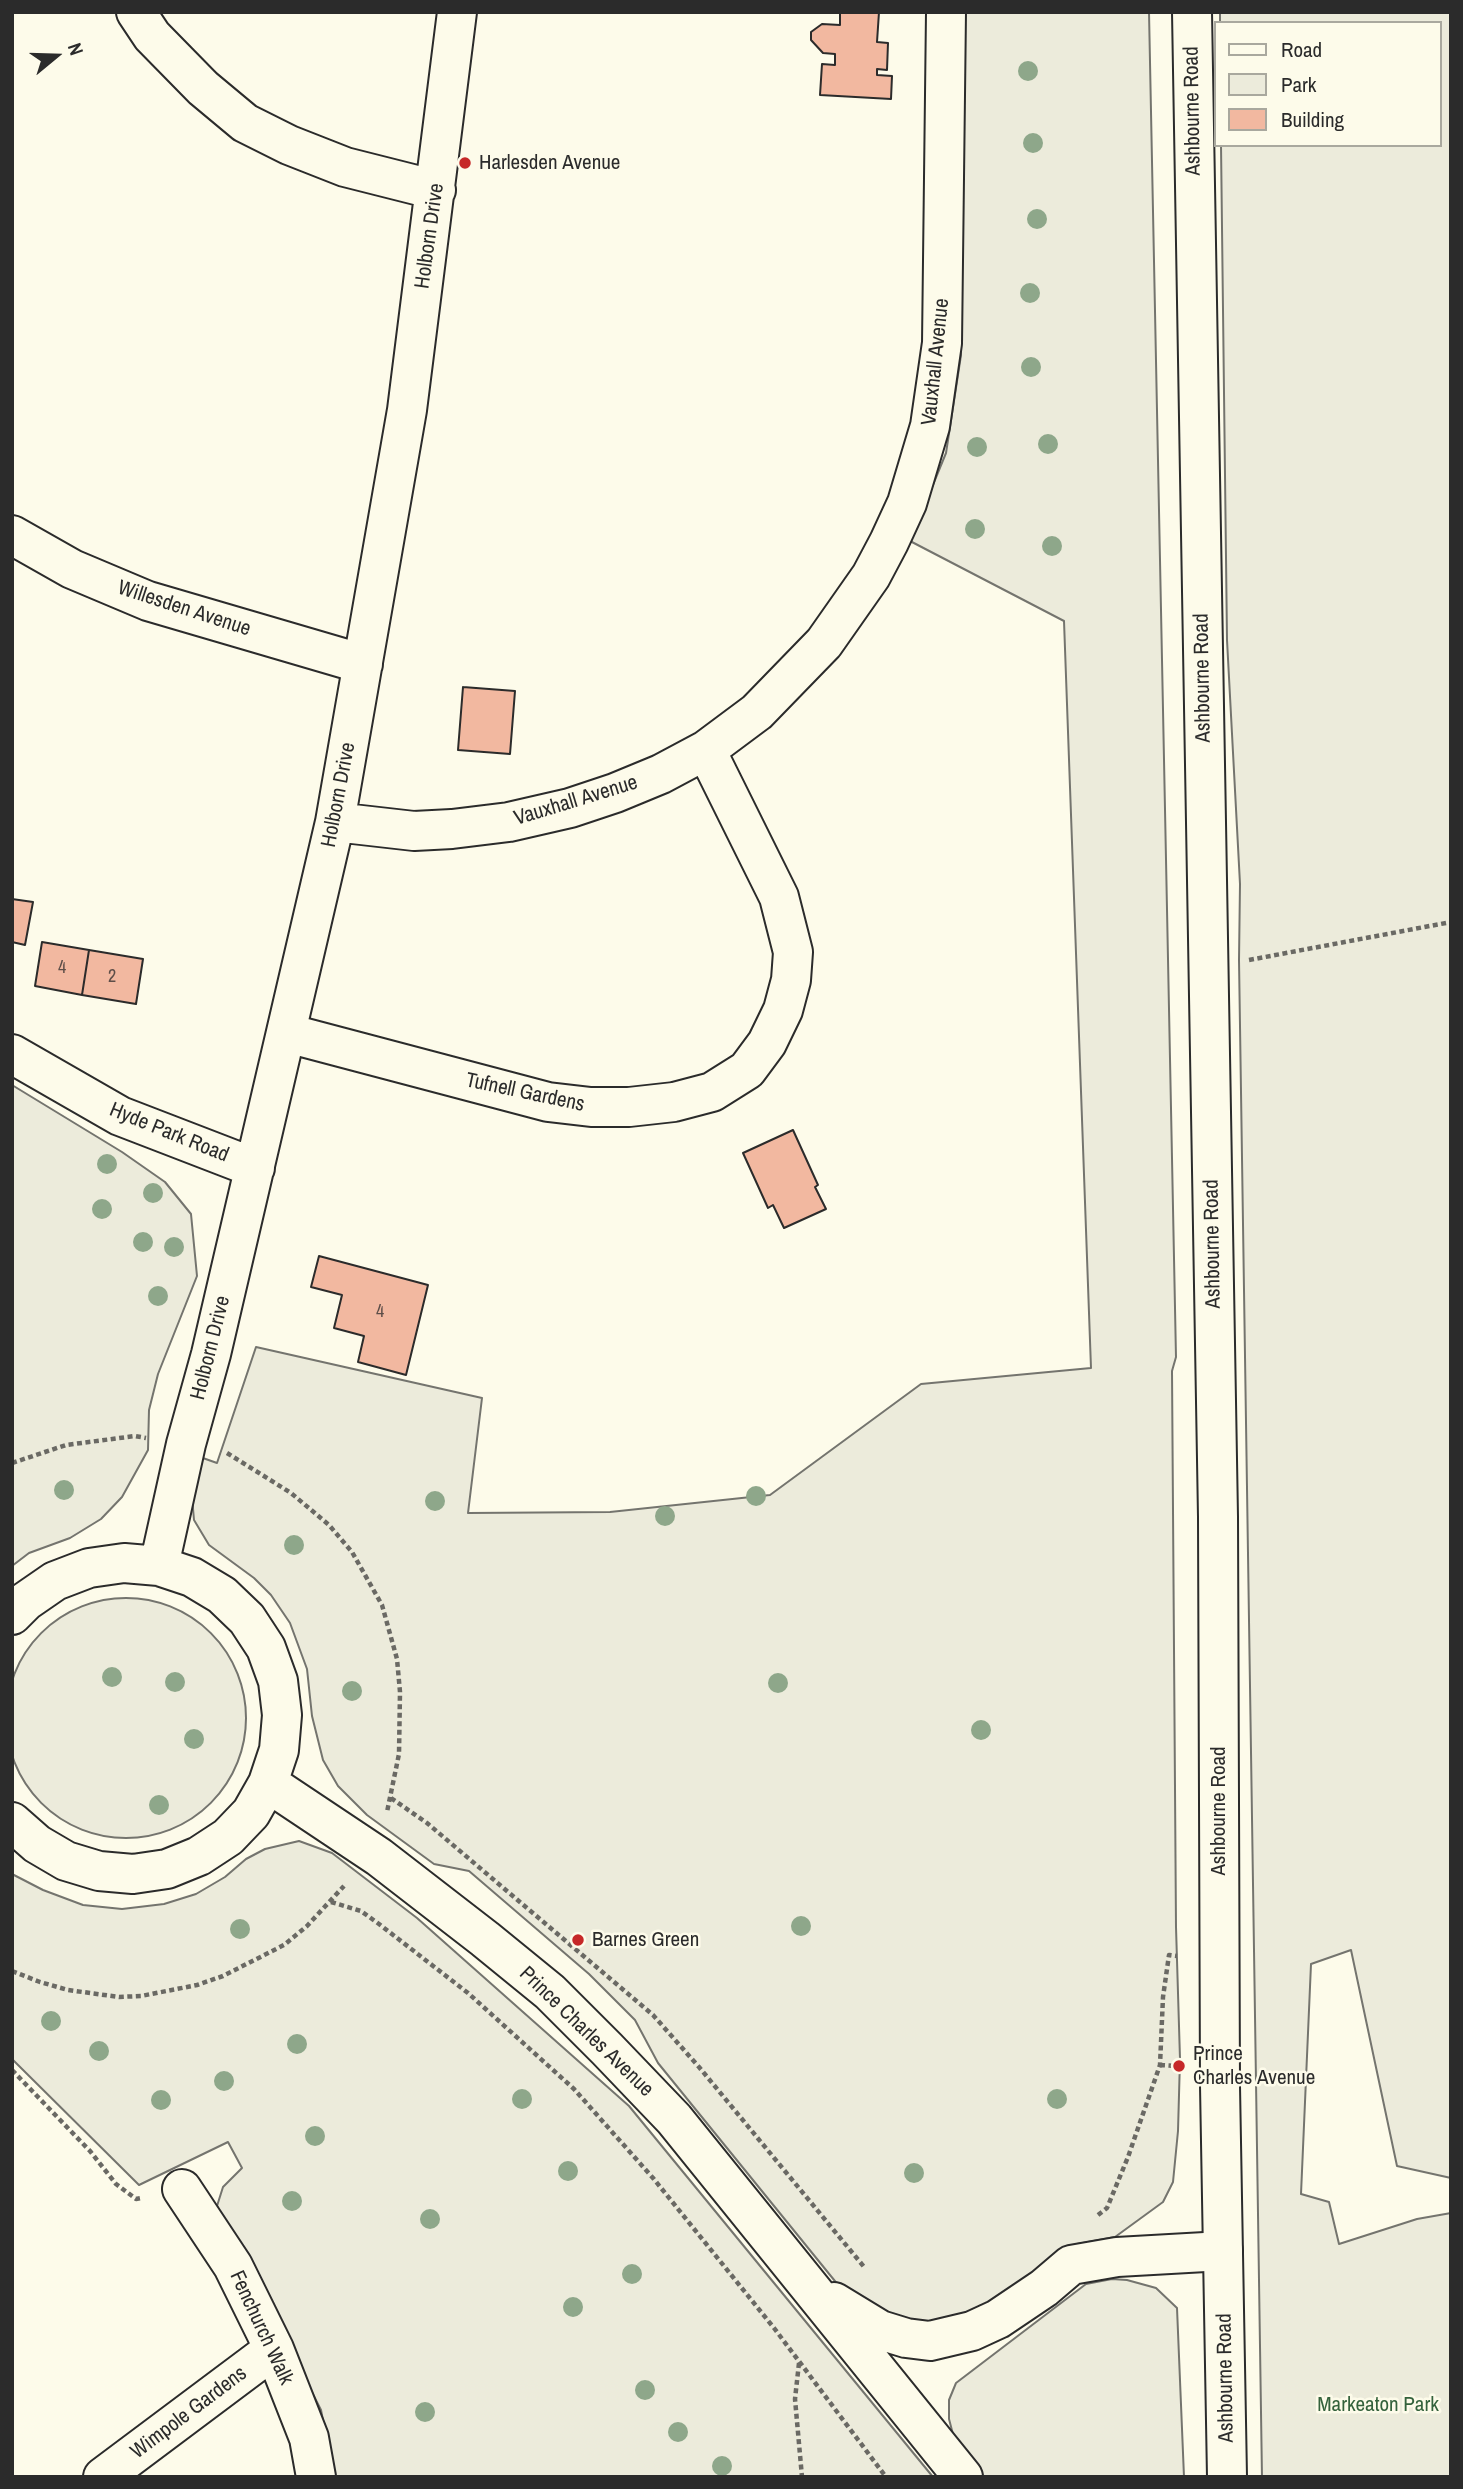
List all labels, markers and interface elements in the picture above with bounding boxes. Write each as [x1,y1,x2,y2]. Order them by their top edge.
north arrow [21,21,91,91]
legend [1214,21,1442,147]
text: Road [1281,35,1322,64]
text: N [62,40,90,59]
street label: Ashbourne Road [1179,46,1207,176]
text: Park [1281,70,1316,99]
text: Building [1281,105,1344,134]
place label: Harlesden Avenue [479,150,620,176]
marker: Harlesden Avenue [457,155,473,171]
street label: Holborn Drive [410,182,450,290]
street label: Vauxhall Avenue [917,297,955,427]
street label: Willesden Avenue [114,576,254,642]
street label: Ashbourne Road [1189,613,1217,743]
street label: Holborn Drive [316,740,362,850]
street label: Vauxhall Avenue [511,770,641,832]
house number: 4 [58,957,66,979]
house number: 2 [108,966,116,988]
street label: Tufnell Gardens [463,1068,587,1118]
street label: Hyde Park Road [106,1098,232,1168]
street label: Ashbourne Road [1199,1179,1227,1309]
street label: Holborn Drive [186,1293,236,1403]
house number: 4 [376,1301,384,1323]
street label: Ashbourne Road [1206,1746,1232,1876]
place label: Barnes Green [592,1927,699,1953]
marker: Barnes Green [570,1932,586,1948]
street label: Prince Charles Avenue [514,1962,658,2102]
place label: Prince Charles Avenue [1193,2041,1315,2091]
marker: Prince Charles Avenue [1171,2058,1187,2074]
street label: Fenchurch Walk [224,2267,298,2389]
street label: Ashbourne Road [1212,2313,1240,2443]
street label: Wimpole Gardens [126,2361,252,2465]
park label: Markeaton Park [1317,2392,1439,2418]

